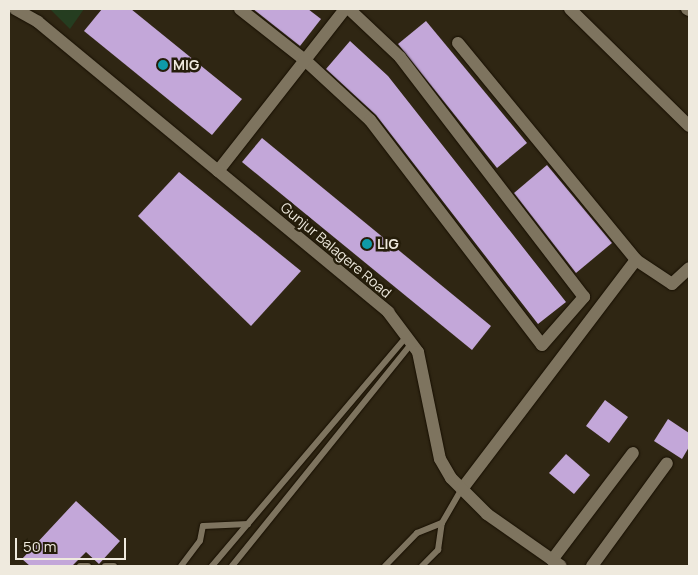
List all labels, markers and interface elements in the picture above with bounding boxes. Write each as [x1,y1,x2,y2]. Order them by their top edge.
place label: MIG [173,57,199,73]
marker: MIG [157,59,169,71]
street label: Gunjur Balagere Road [277,199,395,301]
place label: LIG [377,236,399,252]
marker: LIG [361,238,373,250]
scale bar [18,528,129,560]
text: 50 m [23,536,57,557]

